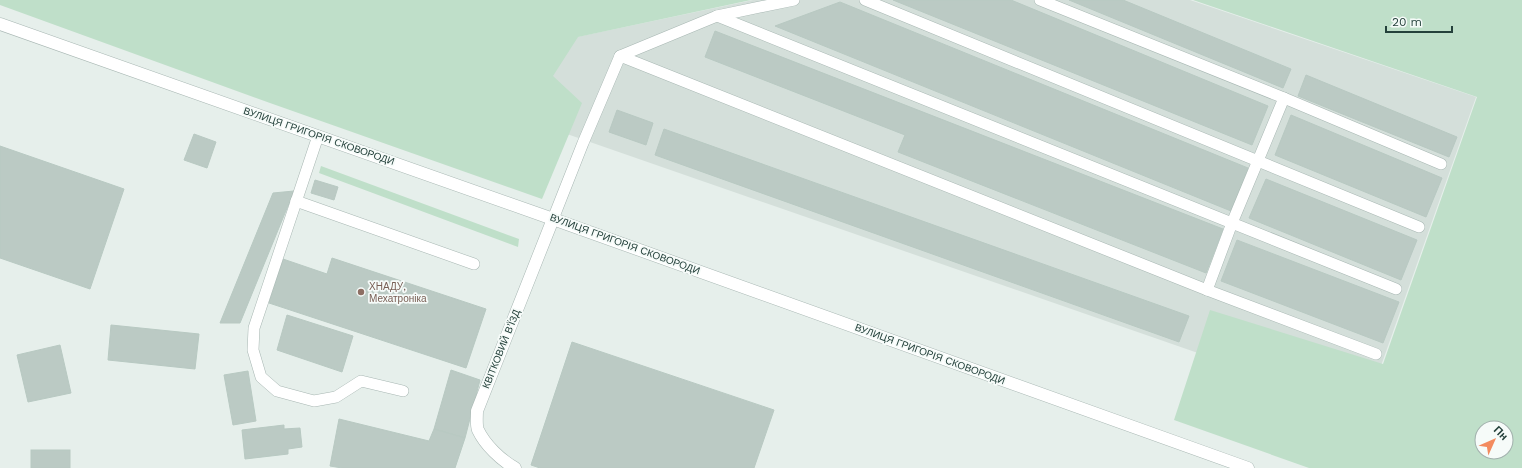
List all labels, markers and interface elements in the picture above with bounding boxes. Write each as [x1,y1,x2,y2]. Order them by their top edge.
scale bar [1386,8,1452,34]
text: 20 m [1392,15,1422,29]
street label: ВУЛИЦЯ ГРИГОРІЯ СКОВОРОДИ [242,105,396,167]
street label: ВУЛИЦЯ ГРИГОРІЯ СКОВОРОДИ [548,212,702,276]
place label: ХНАДУ, Мехатроніка [369,281,427,304]
marker: ХНАДУ, Мехатроніка [356,287,366,297]
street label: КВІТКОВИЙ В’ЇЗД [479,307,522,390]
street label: ВУЛИЦЯ ГРИГОРІЯ СКОВОРОДИ [853,322,1007,386]
north arrow [1474,420,1514,460]
text: Пн [1491,424,1510,443]

